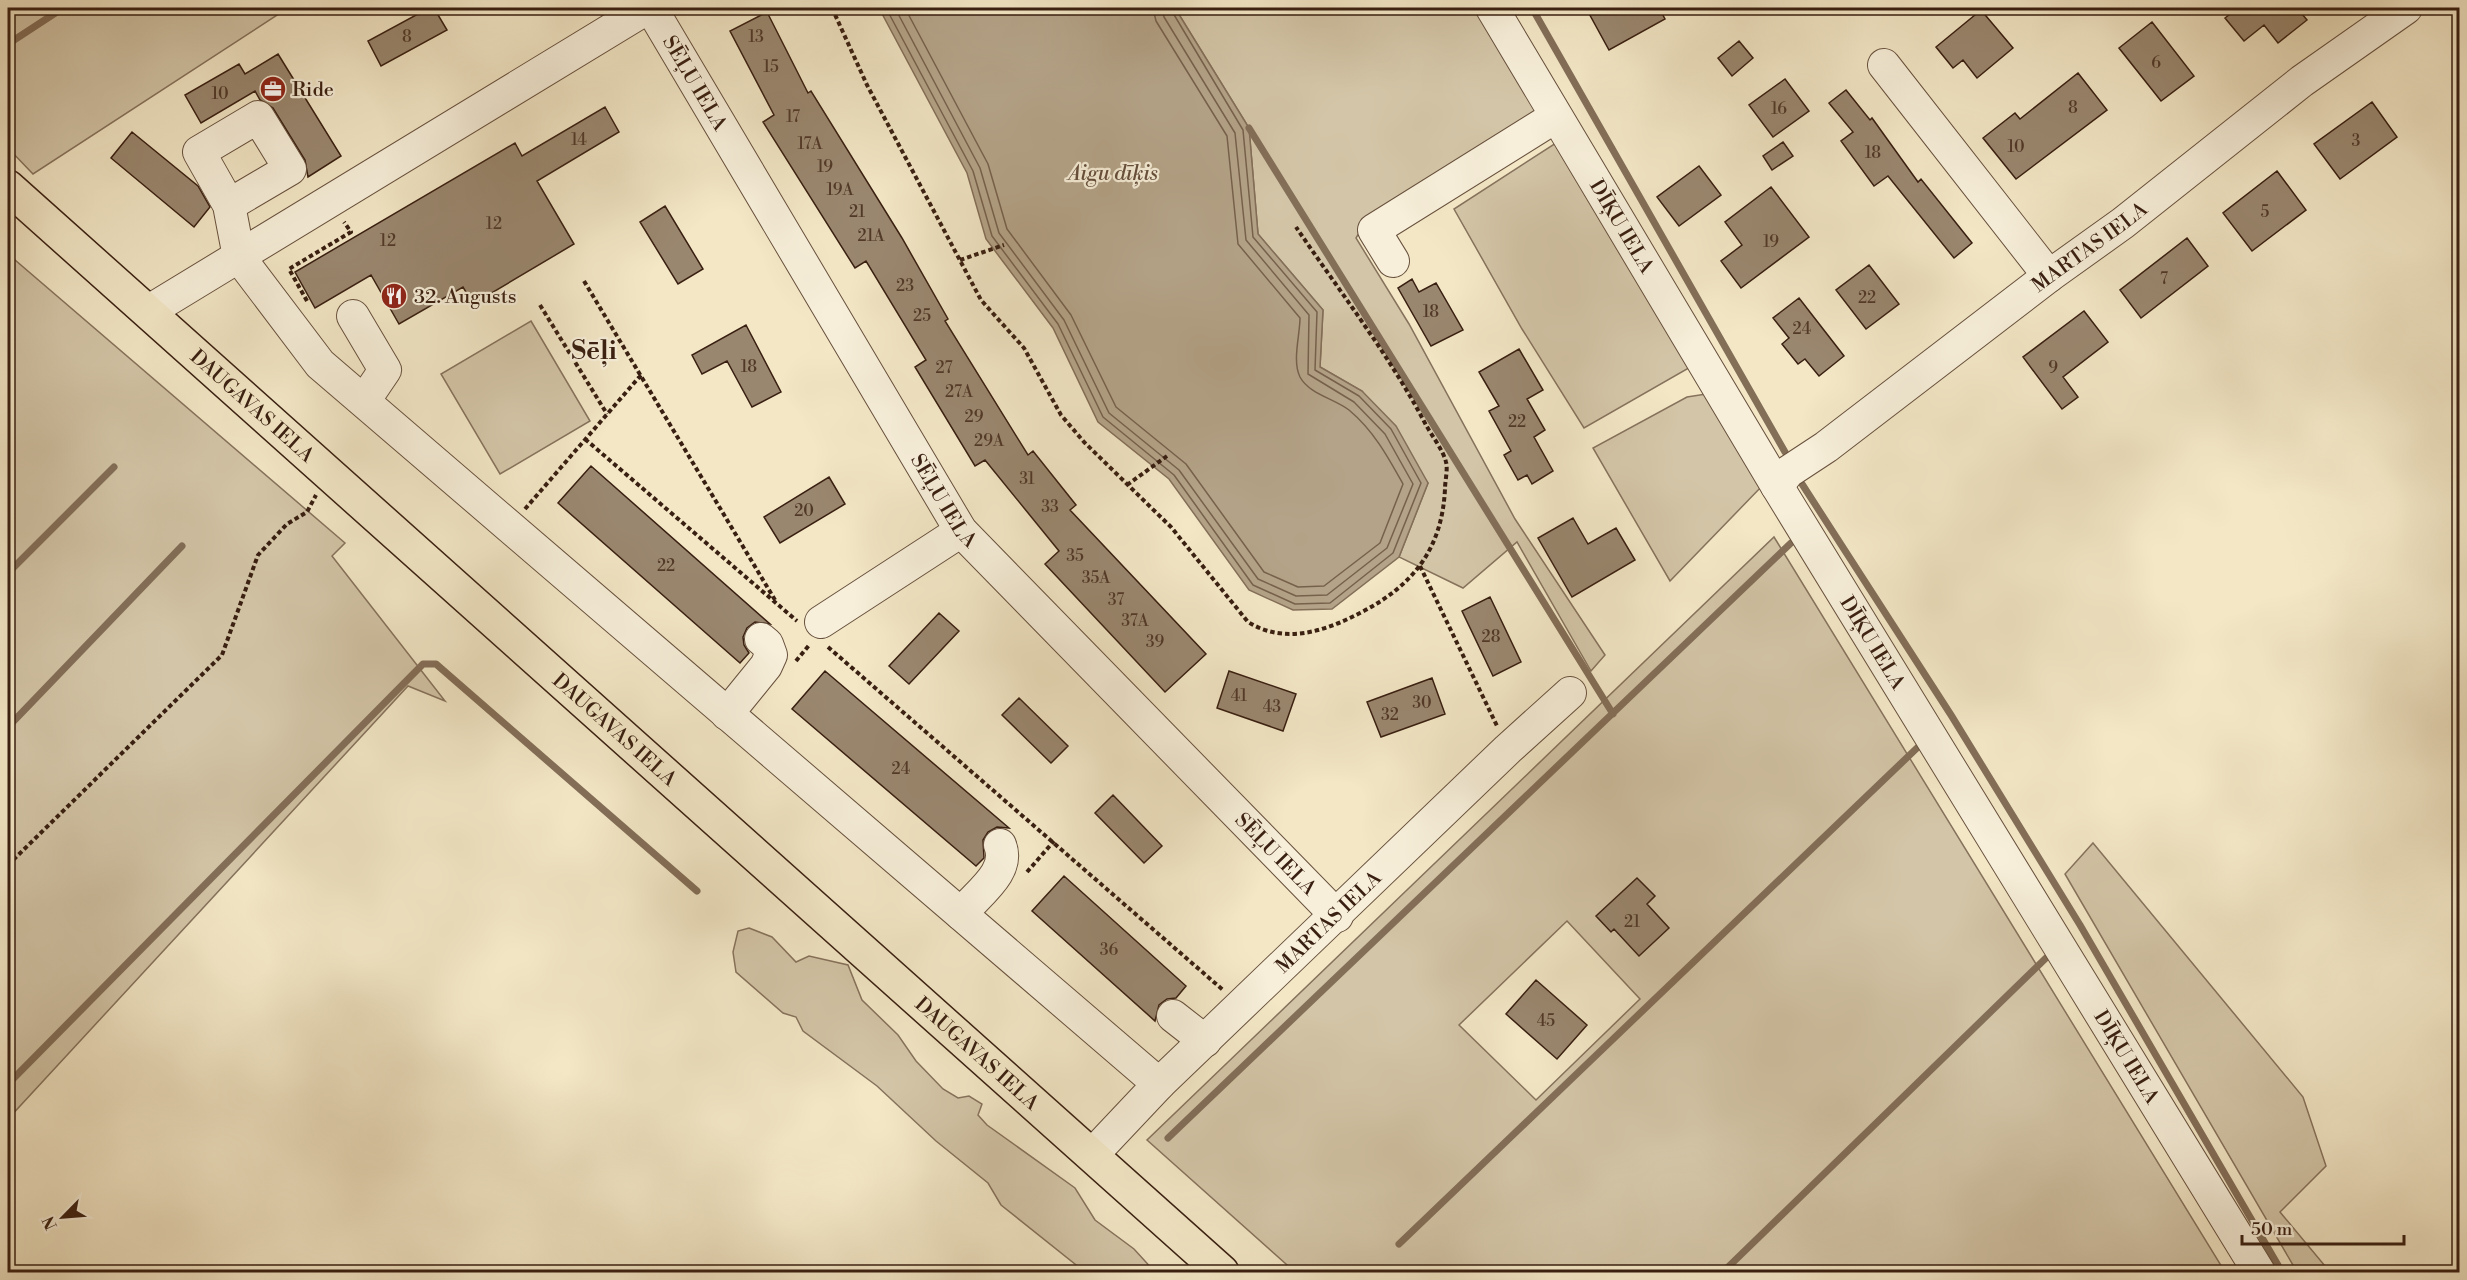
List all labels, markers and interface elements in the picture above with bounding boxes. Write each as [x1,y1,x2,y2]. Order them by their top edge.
house number: 8 [402,27,412,47]
house number: 13 [748,27,764,47]
street label: SĒĻU IELA [656,32,732,137]
house number: 6 [2151,53,2161,73]
house number: 15 [763,57,779,77]
office icon: Ride [258,74,288,104]
place label: Ride [292,78,334,103]
house number: 10 [212,84,229,104]
house number: 8 [2068,98,2078,118]
house number: 16 [1771,99,1787,119]
house number: 17 [786,107,800,127]
house number: 14 [571,130,587,150]
house number: 3 [2352,131,2361,151]
house number: 17A [797,134,824,154]
house number: 10 [2008,137,2025,157]
house number: 18 [1865,143,1881,163]
house number: 19 [817,157,833,177]
water label: Aigu dīķis [1066,161,1158,187]
street label: DĪĶU IELA [1583,175,1659,280]
house number: 19A [827,180,855,200]
street label: MARTAS IELA [2027,197,2154,299]
house number: 21 [849,202,865,222]
house number: 5 [2261,202,2270,222]
house number: 12 [486,214,502,234]
house number: 21A [857,226,886,246]
house number: 12 [380,231,396,251]
house number: 19 [1763,232,1779,252]
house number: 7 [2160,269,2168,289]
house number: 23 [896,276,914,296]
restaurant icon: 32. Augusts [379,281,409,311]
place label: 32. Augusts [414,285,517,310]
house number: 22 [1858,288,1876,308]
house number: 18 [1423,302,1439,322]
house number: 25 [913,306,931,326]
house number: 24 [1793,319,1812,339]
district label: Sēļi [571,335,617,368]
street label: DAUGAVAS IELA [184,345,320,469]
house number: 18 [741,357,757,377]
house number: 27 [935,358,953,378]
house number: 9 [2048,358,2058,378]
house number: 27A [945,382,974,402]
house number: 29 [965,407,984,427]
house number: 22 [1508,412,1526,432]
house number: 29A [974,431,1005,451]
street label: SĒĻU IELA [904,450,982,555]
house number: 31 [1019,469,1035,489]
house number: 33 [1041,497,1059,517]
house number: 20 [794,501,814,521]
house number: 35 [1066,546,1084,566]
house number: 22 [657,556,675,576]
house number: 35A [1082,568,1111,588]
house number: 37 [1108,590,1124,610]
street label: DĪĶU IELA [1833,592,1910,696]
house number: 37A [1121,611,1150,631]
house number: 28 [1482,627,1501,647]
house number: 39 [1146,632,1165,652]
street label: DAUGAVAS IELA [547,669,682,793]
house number: 41 [1231,686,1247,706]
house number: 30 [1412,693,1432,713]
house number: 43 [1263,697,1281,717]
house number: 32 [1381,705,1399,725]
house number: 24 [892,759,911,779]
street label: SĒĻU IELA [1229,808,1322,902]
street label: MARTAS IELA [1271,865,1388,979]
house number: 21 [1624,912,1640,932]
house number: 36 [1100,940,1119,960]
street label: DAUGAVAS IELA [909,992,1044,1117]
street label: DĪĶU IELA [2088,1006,2165,1110]
house number: 45 [1537,1011,1555,1031]
north arrow [33,1187,93,1247]
scale bar [2242,1208,2404,1246]
text: N [38,1213,62,1233]
text: 50 m [2251,1218,2293,1241]

